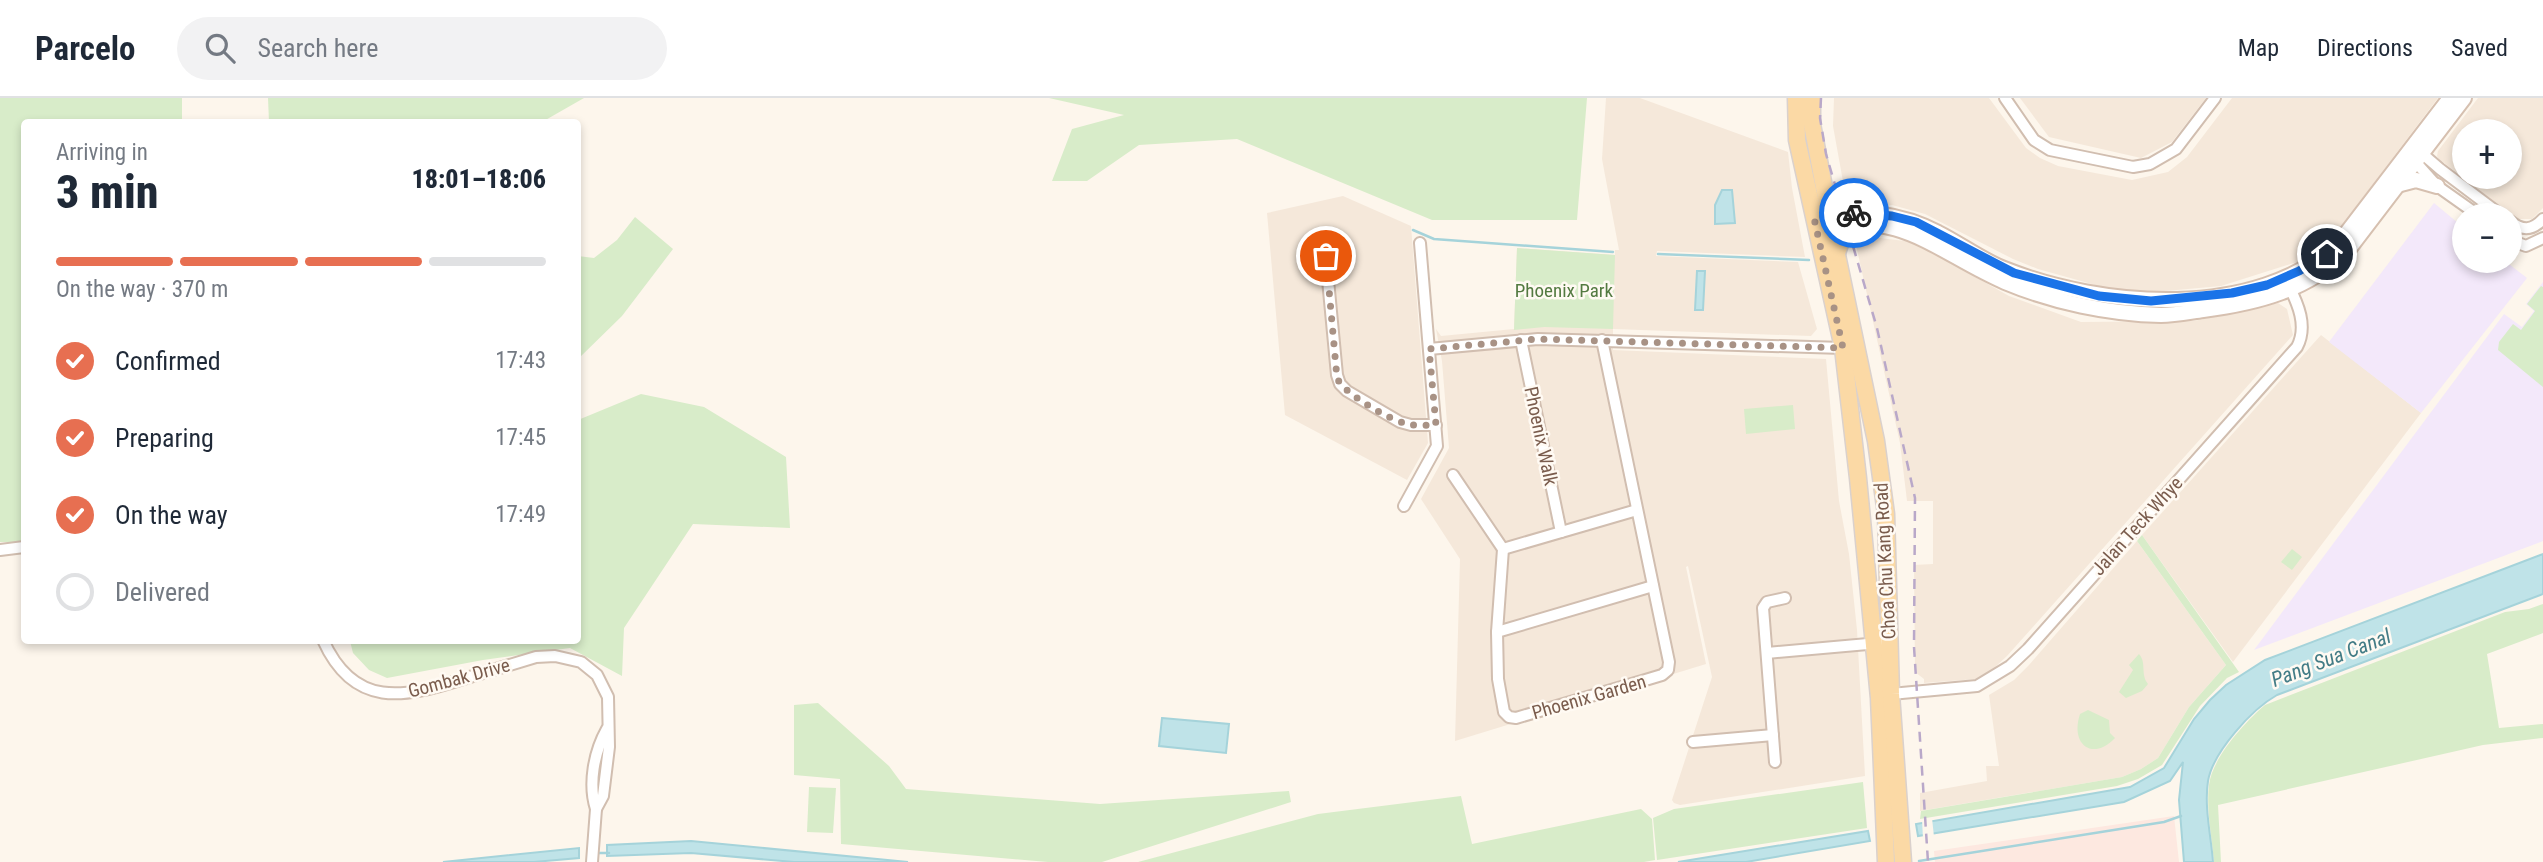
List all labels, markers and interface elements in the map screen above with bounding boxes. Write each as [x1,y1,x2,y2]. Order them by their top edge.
search box [177,17,667,80]
text: Parcelo [35,29,135,68]
icon: search [201,29,239,67]
text: Search here [257,33,378,63]
text: Map [2238,34,2279,62]
text: Directions [2317,34,2413,62]
text: Saved [2451,34,2508,62]
map controls [2452,119,2522,273]
button: + [2452,119,2522,189]
text: Arriving in [56,139,148,166]
text: 18:01–18:06 [412,164,546,194]
text: 3 min [56,165,159,219]
courier [1819,178,1889,248]
icon: bike [1835,194,1873,232]
button: − [2452,203,2522,273]
pin [2297,224,2357,284]
pin [1296,226,1356,286]
icon: home [2308,235,2346,273]
icon: bag [1307,237,1345,275]
text: On the way · 370 m [56,276,228,303]
park label: Phoenix Park [1515,279,1614,302]
icon: check [56,342,94,380]
text: Confirmed [115,346,221,376]
text: 17:43 [495,347,546,374]
street label: Phoenix Walk [1519,384,1563,488]
icon: check [56,419,94,457]
text: Preparing [115,423,214,453]
text: 17:45 [495,424,546,451]
street label: Jalan Teck Whye [2087,472,2187,580]
street label: Choa Chu Kang Road [1869,482,1901,640]
icon: check [56,496,94,534]
text: On the way [115,500,228,530]
text: 17:49 [495,501,546,528]
text: Delivered [115,577,210,607]
water label: Pang Sua Canal [2268,624,2395,692]
street label: Gombak Drive [406,653,512,703]
street label: Phoenix Garden [1529,670,1649,724]

